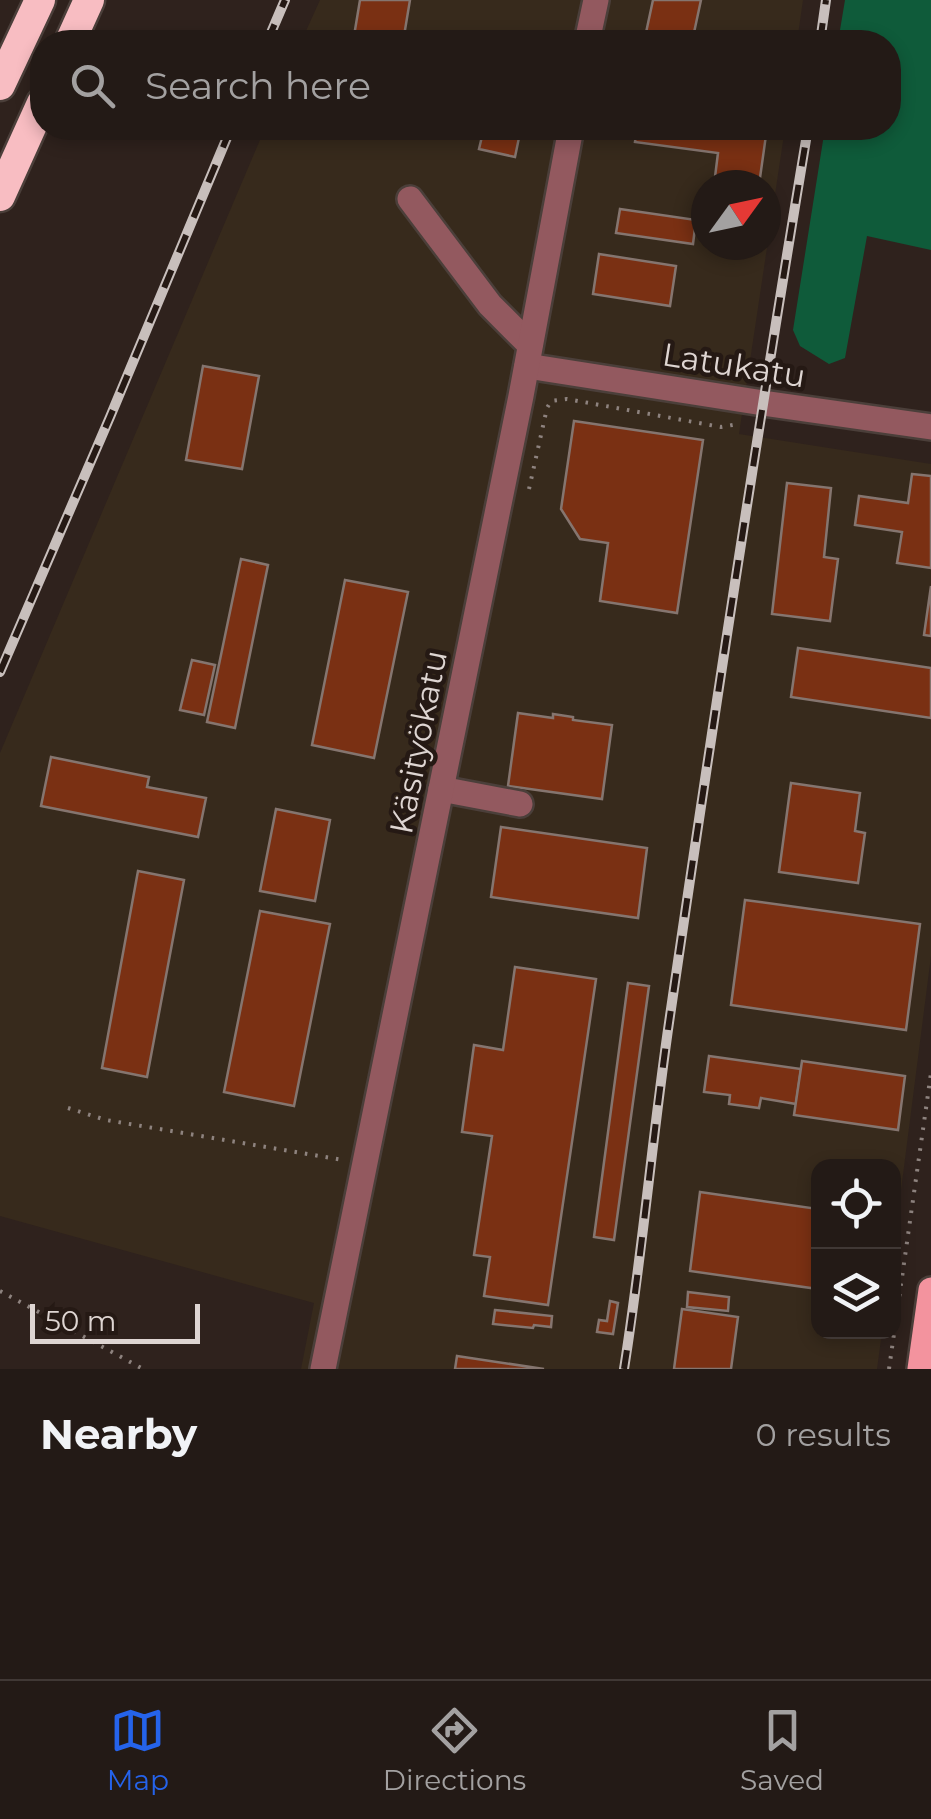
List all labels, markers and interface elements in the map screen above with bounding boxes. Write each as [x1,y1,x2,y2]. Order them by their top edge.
search box [30,30,901,140]
icon: search [65,58,120,113]
text: Search here [145,62,371,109]
north arrow [691,170,781,260]
street label: Latukatu [660,334,808,396]
street label: Käsityökatu [381,647,455,837]
map controls [811,1159,901,1339]
button: locate [811,1159,901,1249]
button: layers [811,1249,901,1339]
scale bar [30,1299,200,1344]
text: 50 m [45,1304,116,1338]
text: Nearby [40,1408,197,1460]
text: 0 results [756,1415,891,1454]
tab: Map [107,1703,169,1797]
tab: Directions [383,1703,526,1797]
tab: Saved [740,1703,824,1797]

